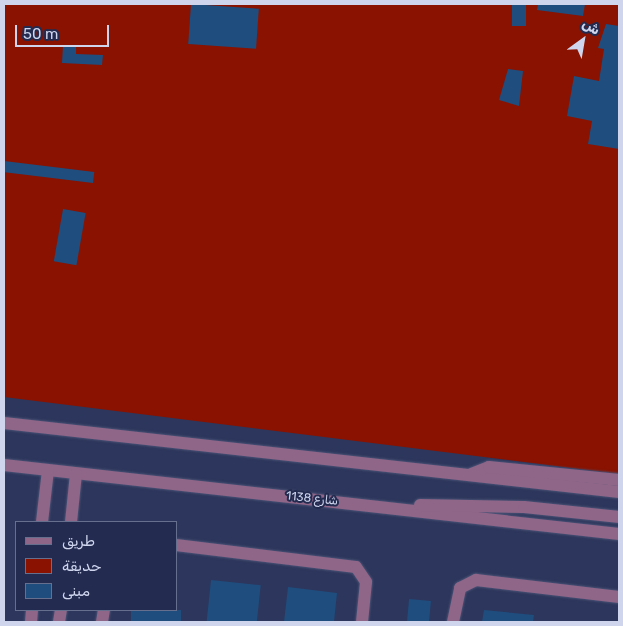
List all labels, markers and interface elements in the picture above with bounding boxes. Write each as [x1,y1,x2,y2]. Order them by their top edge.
scale bar [18,15,111,47]
north arrow [558,15,608,65]
text: ش [579,15,603,39]
text: 50 m [23,25,58,43]
street label: شارع 1138 [285,489,339,509]
legend [15,521,178,611]
text: طريق [62,532,95,550]
text: حديقة [62,557,102,575]
text: مبنى [62,582,90,600]

